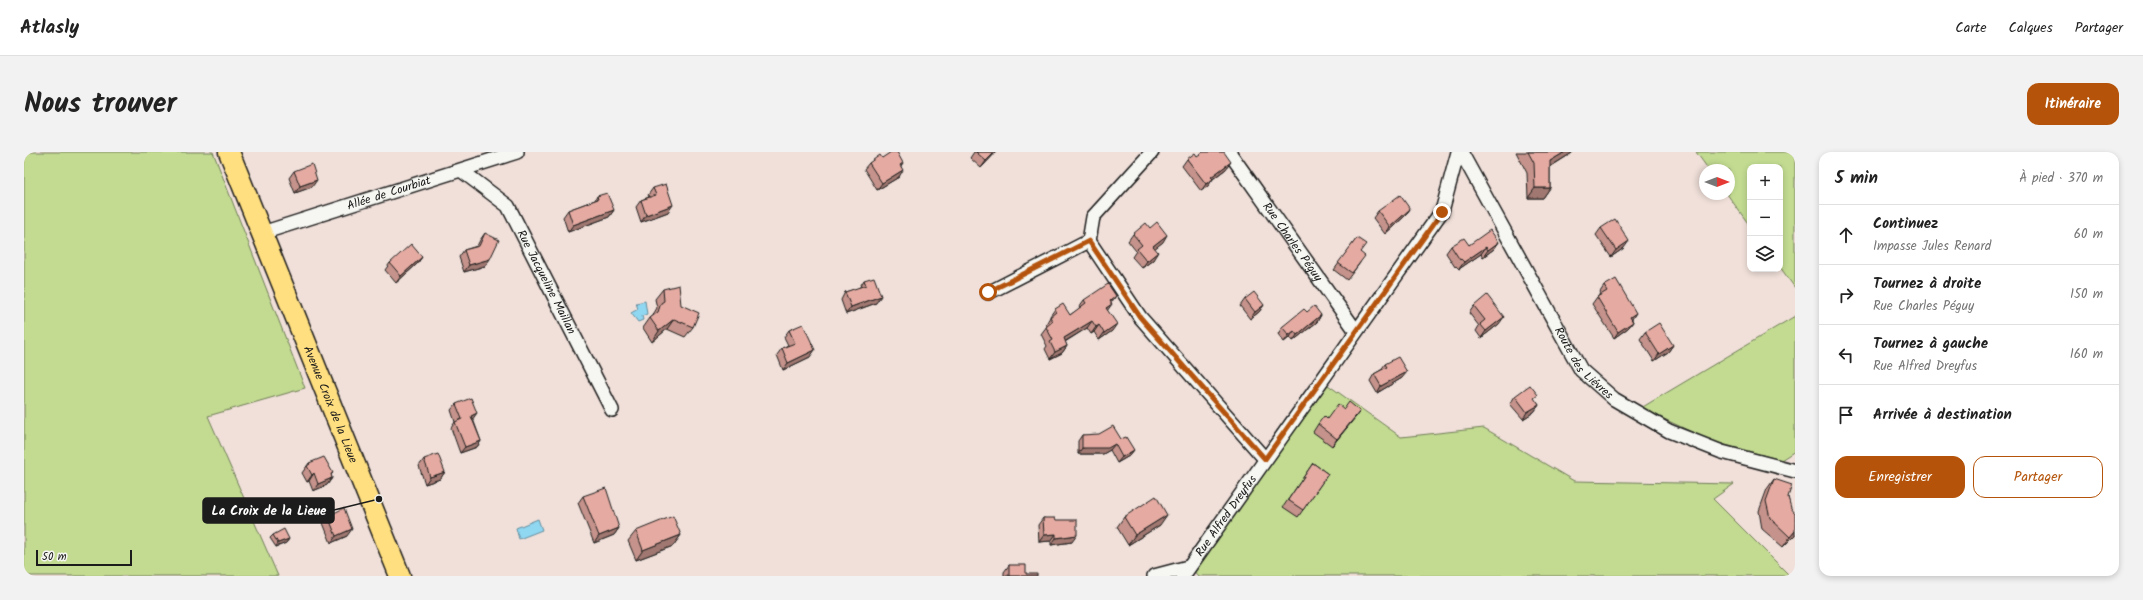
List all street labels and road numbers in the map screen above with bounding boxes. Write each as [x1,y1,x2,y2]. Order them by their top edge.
street label: Allée de Courbiat [345,171,433,215]
street label: Rue Charles Péguy [1257,198,1327,286]
street label: Rue Jacqueline Maillan [512,227,581,338]
street label: Route des Liévres [1549,323,1617,404]
street label: Avenue Croix de la Lieue [298,343,363,467]
street label: Rue Alfred Dreyfus [1191,471,1262,561]

